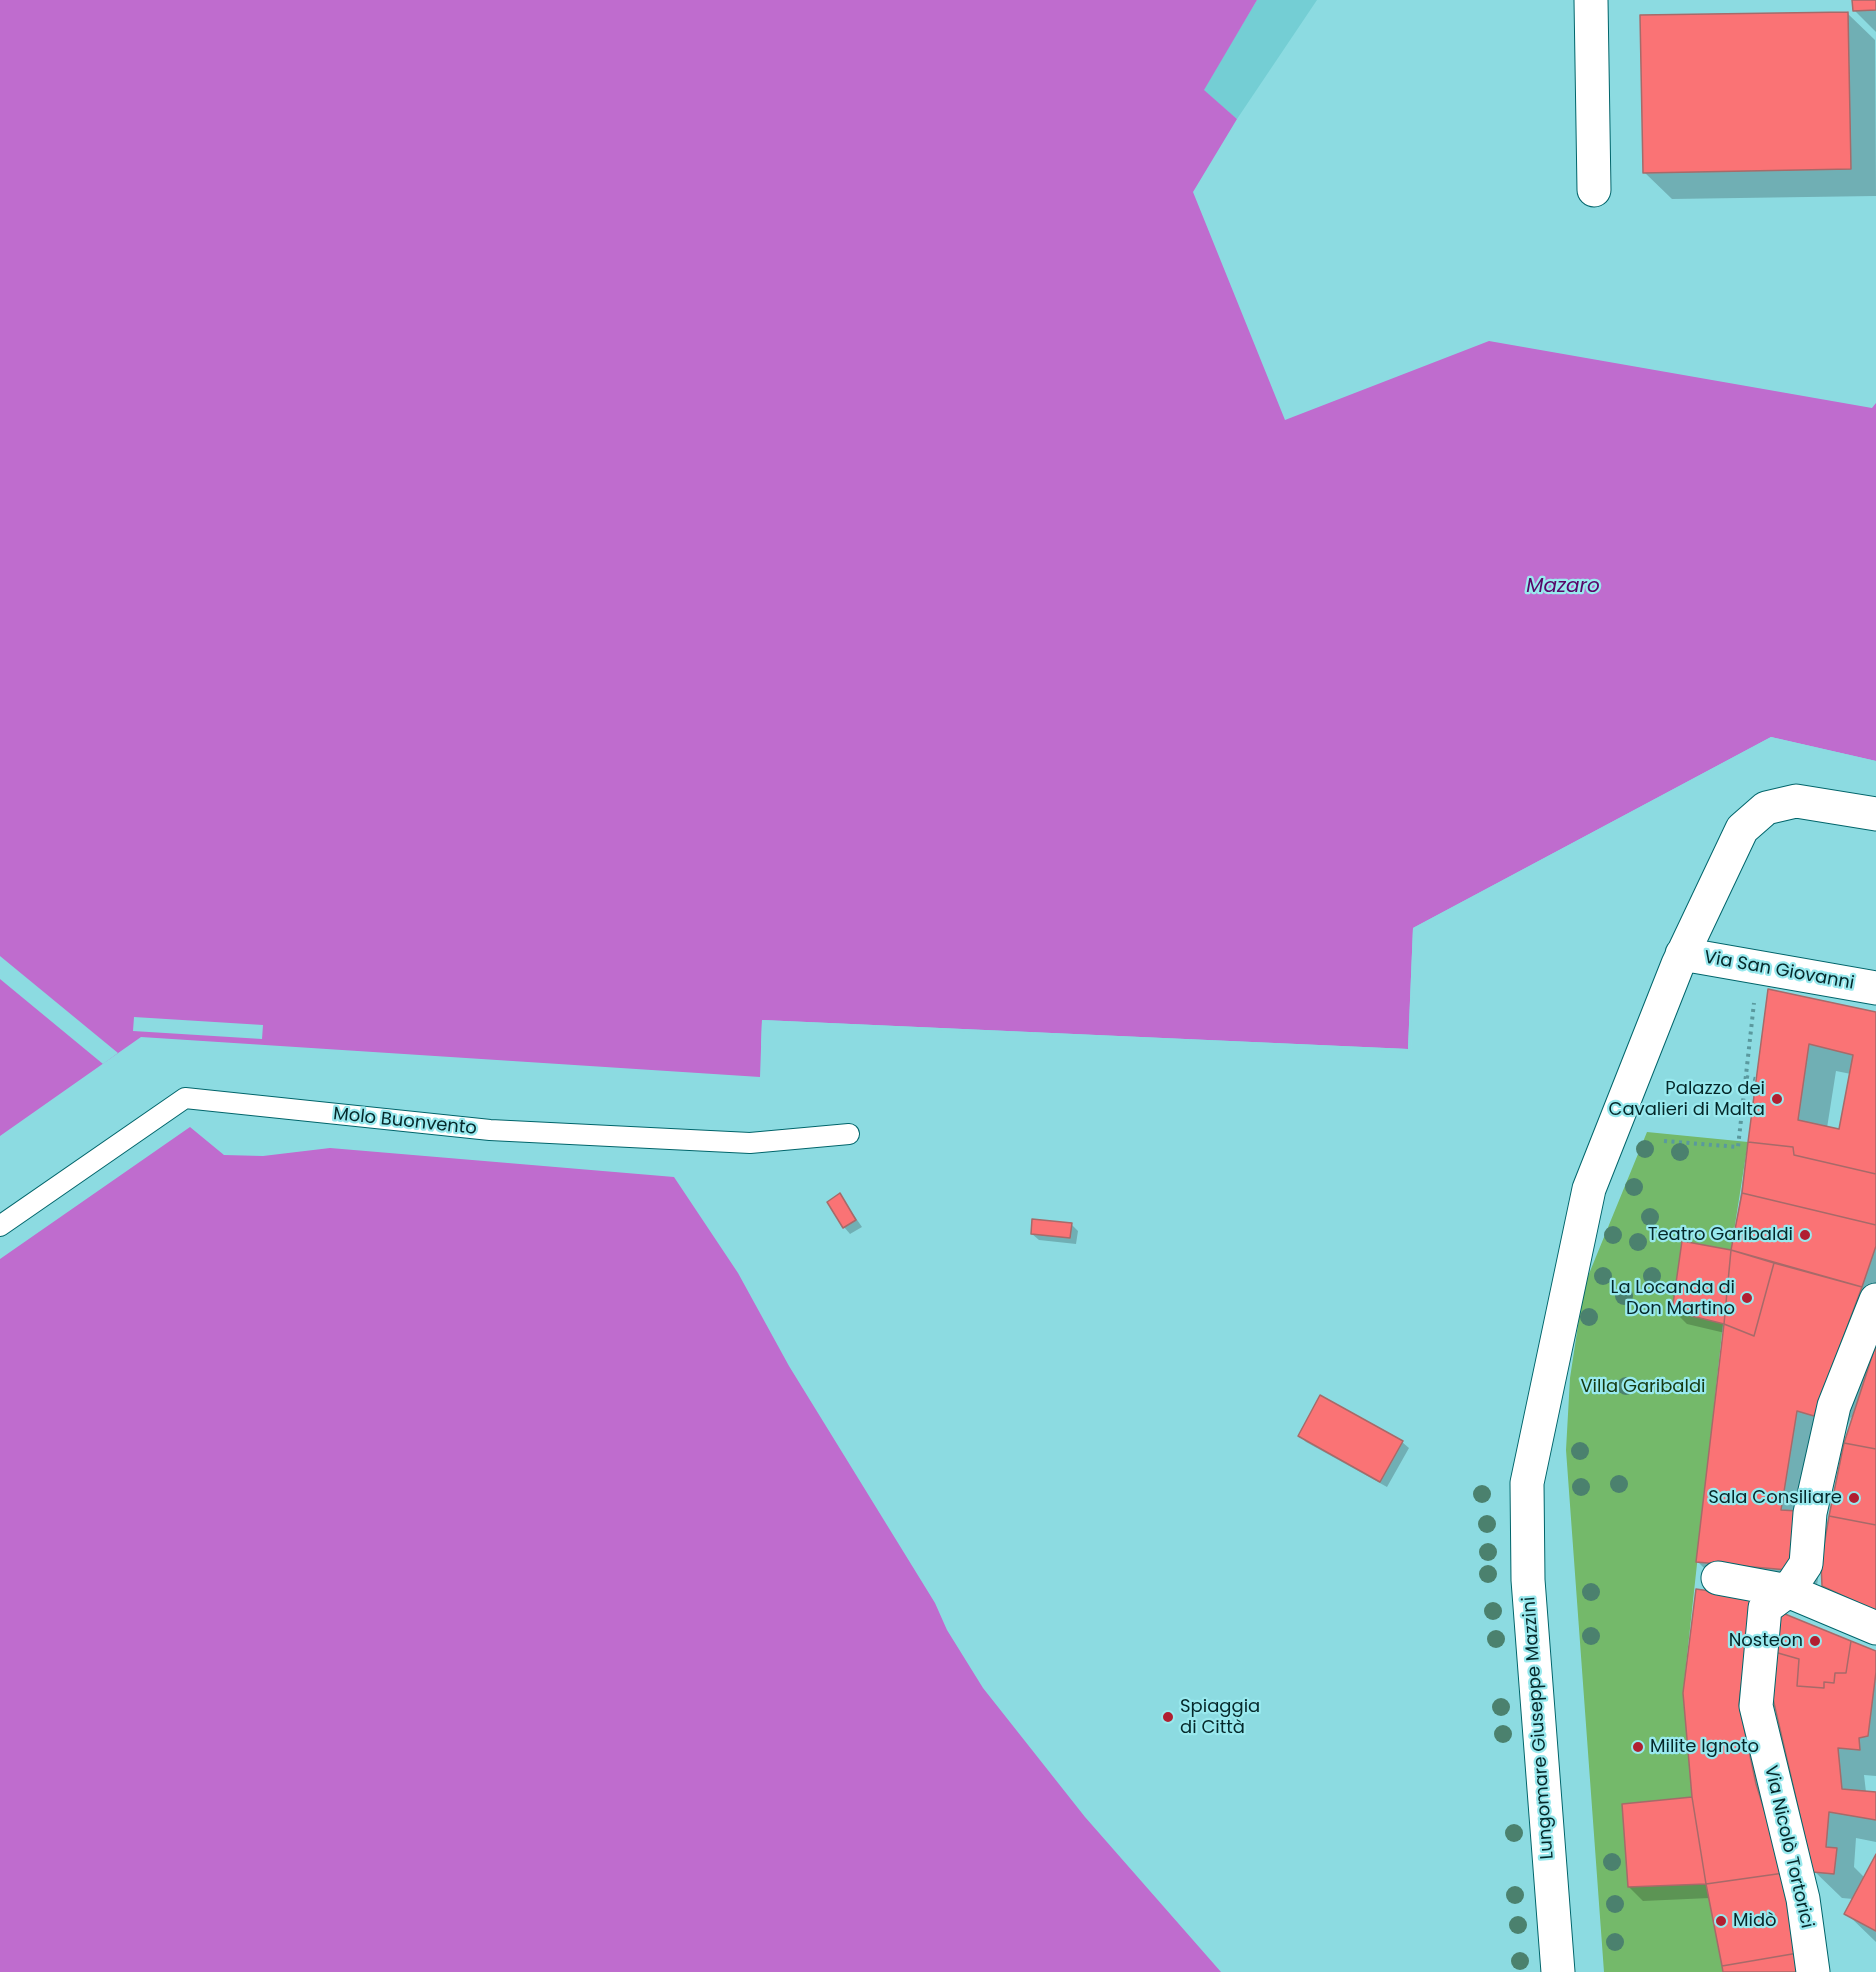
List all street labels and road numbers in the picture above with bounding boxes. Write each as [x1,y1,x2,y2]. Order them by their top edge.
street label: Via San Giovanni [1702,947,1856,995]
street label: Molo Buonvento [332,1104,478,1140]
street label: Lungomare Giuseppe Mazzini [1519,1596,1559,1860]
street label: Via Nicolò Tortorici [1759,1764,1817,1930]

